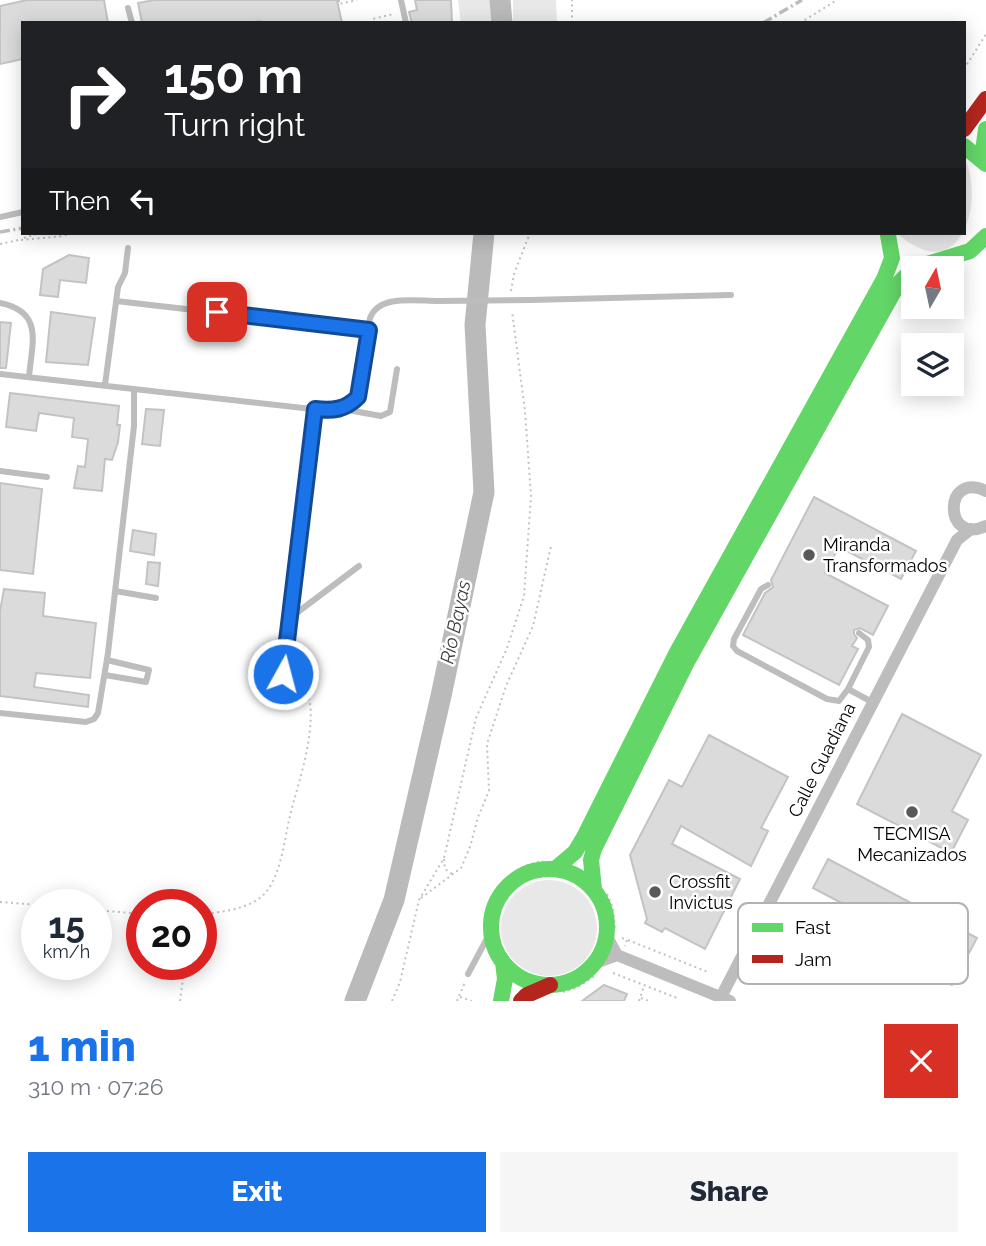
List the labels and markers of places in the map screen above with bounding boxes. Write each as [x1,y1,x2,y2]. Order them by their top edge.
pin [187,282,247,342]
place label: Miranda Transformados [823,534,948,576]
marker: Miranda Transformados [801,547,817,563]
marker: TECMISA Mecanizados [904,804,920,820]
place label: TECMISA Mecanizados [857,823,967,865]
place label: Crossfit Invictus [669,871,733,913]
marker: Crossfit Invictus [647,884,663,900]

